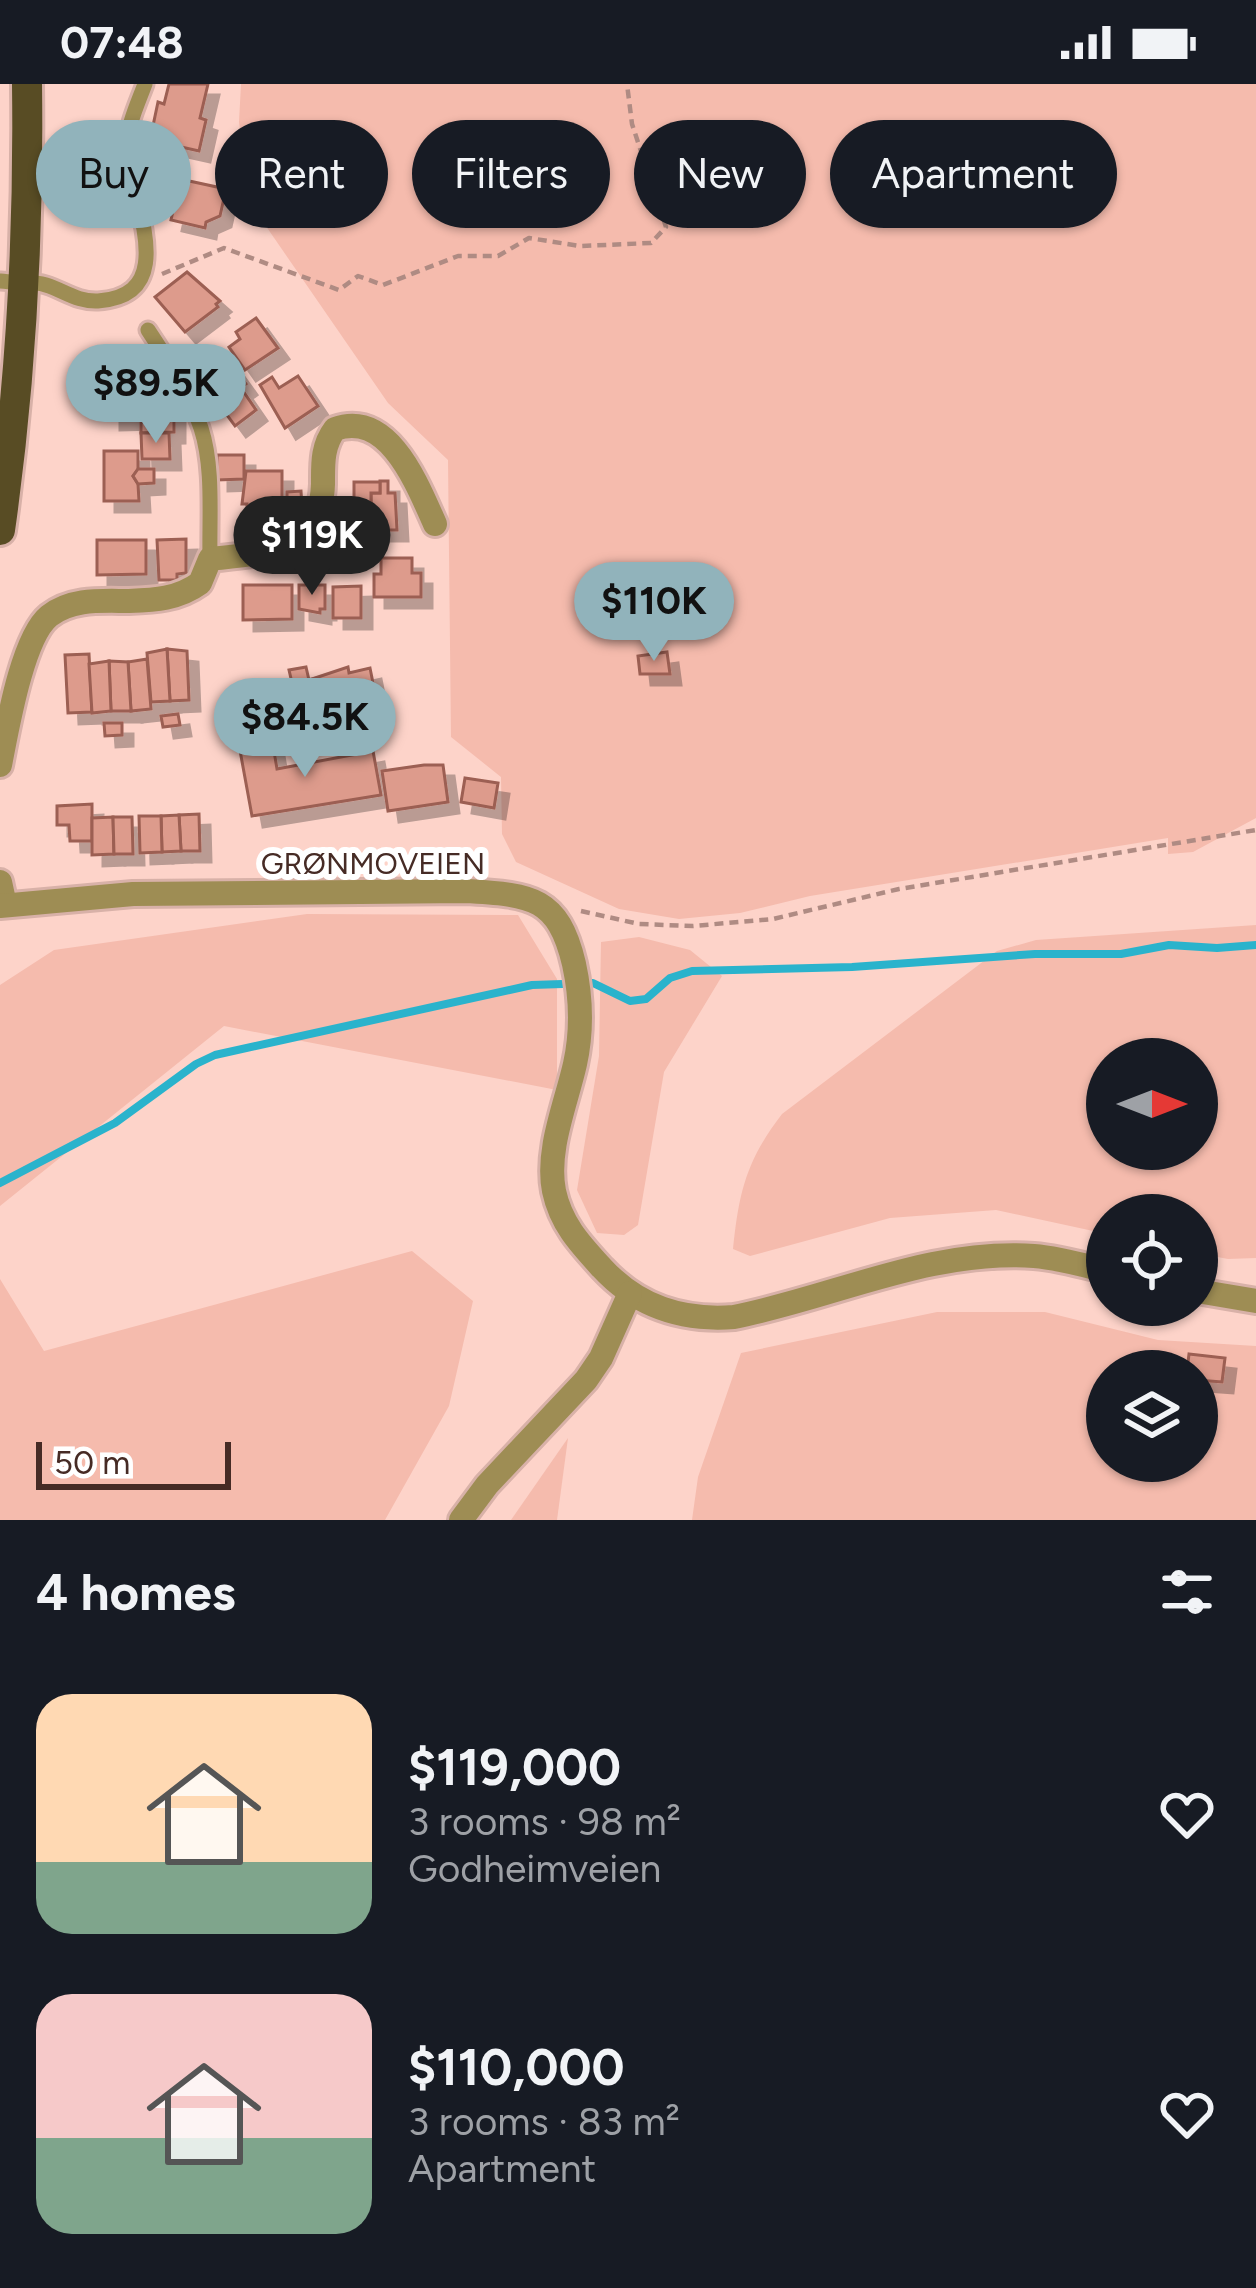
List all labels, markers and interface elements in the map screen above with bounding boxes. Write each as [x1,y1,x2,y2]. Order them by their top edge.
text: 07:48 [60,15,184,69]
chip: Buy [36,120,191,228]
chip: Rent [215,120,388,228]
chip: Filters [412,120,610,228]
chip: New [634,120,806,228]
chip: Apartment [830,120,1117,228]
pin: $89.5K [58,344,254,446]
text: $89.5K [93,359,219,406]
pin: $119K [228,496,396,598]
text: $119K [260,511,364,558]
pin: $110K [570,562,738,664]
text: $110K [601,577,707,624]
pin: $84.5K [207,678,403,780]
text: $84.5K [241,693,369,740]
street label: GRØNMOVEIEN [261,845,485,882]
north arrow [1086,1038,1218,1170]
map controls [1086,1038,1218,1482]
button: locate [1086,1194,1218,1326]
button: layers [1086,1350,1218,1482]
scale bar [36,1436,231,1489]
text: 50 m [54,1443,130,1482]
icon: filters [1154,1559,1220,1625]
text: 4 homes [36,1562,236,1623]
text: $119,000 [408,1737,621,1798]
icon: home [132,1742,276,1886]
icon: heart [1154,1781,1220,1847]
text: 3 rooms · 98 m² [408,1798,681,1845]
text: Godheimveien [408,1845,661,1892]
text: $110,000 [408,2037,625,2098]
icon: home [132,2042,276,2186]
icon: heart [1154,2081,1220,2147]
text: 3 rooms · 83 m² [408,2098,680,2145]
text: Apartment [408,2145,596,2192]

